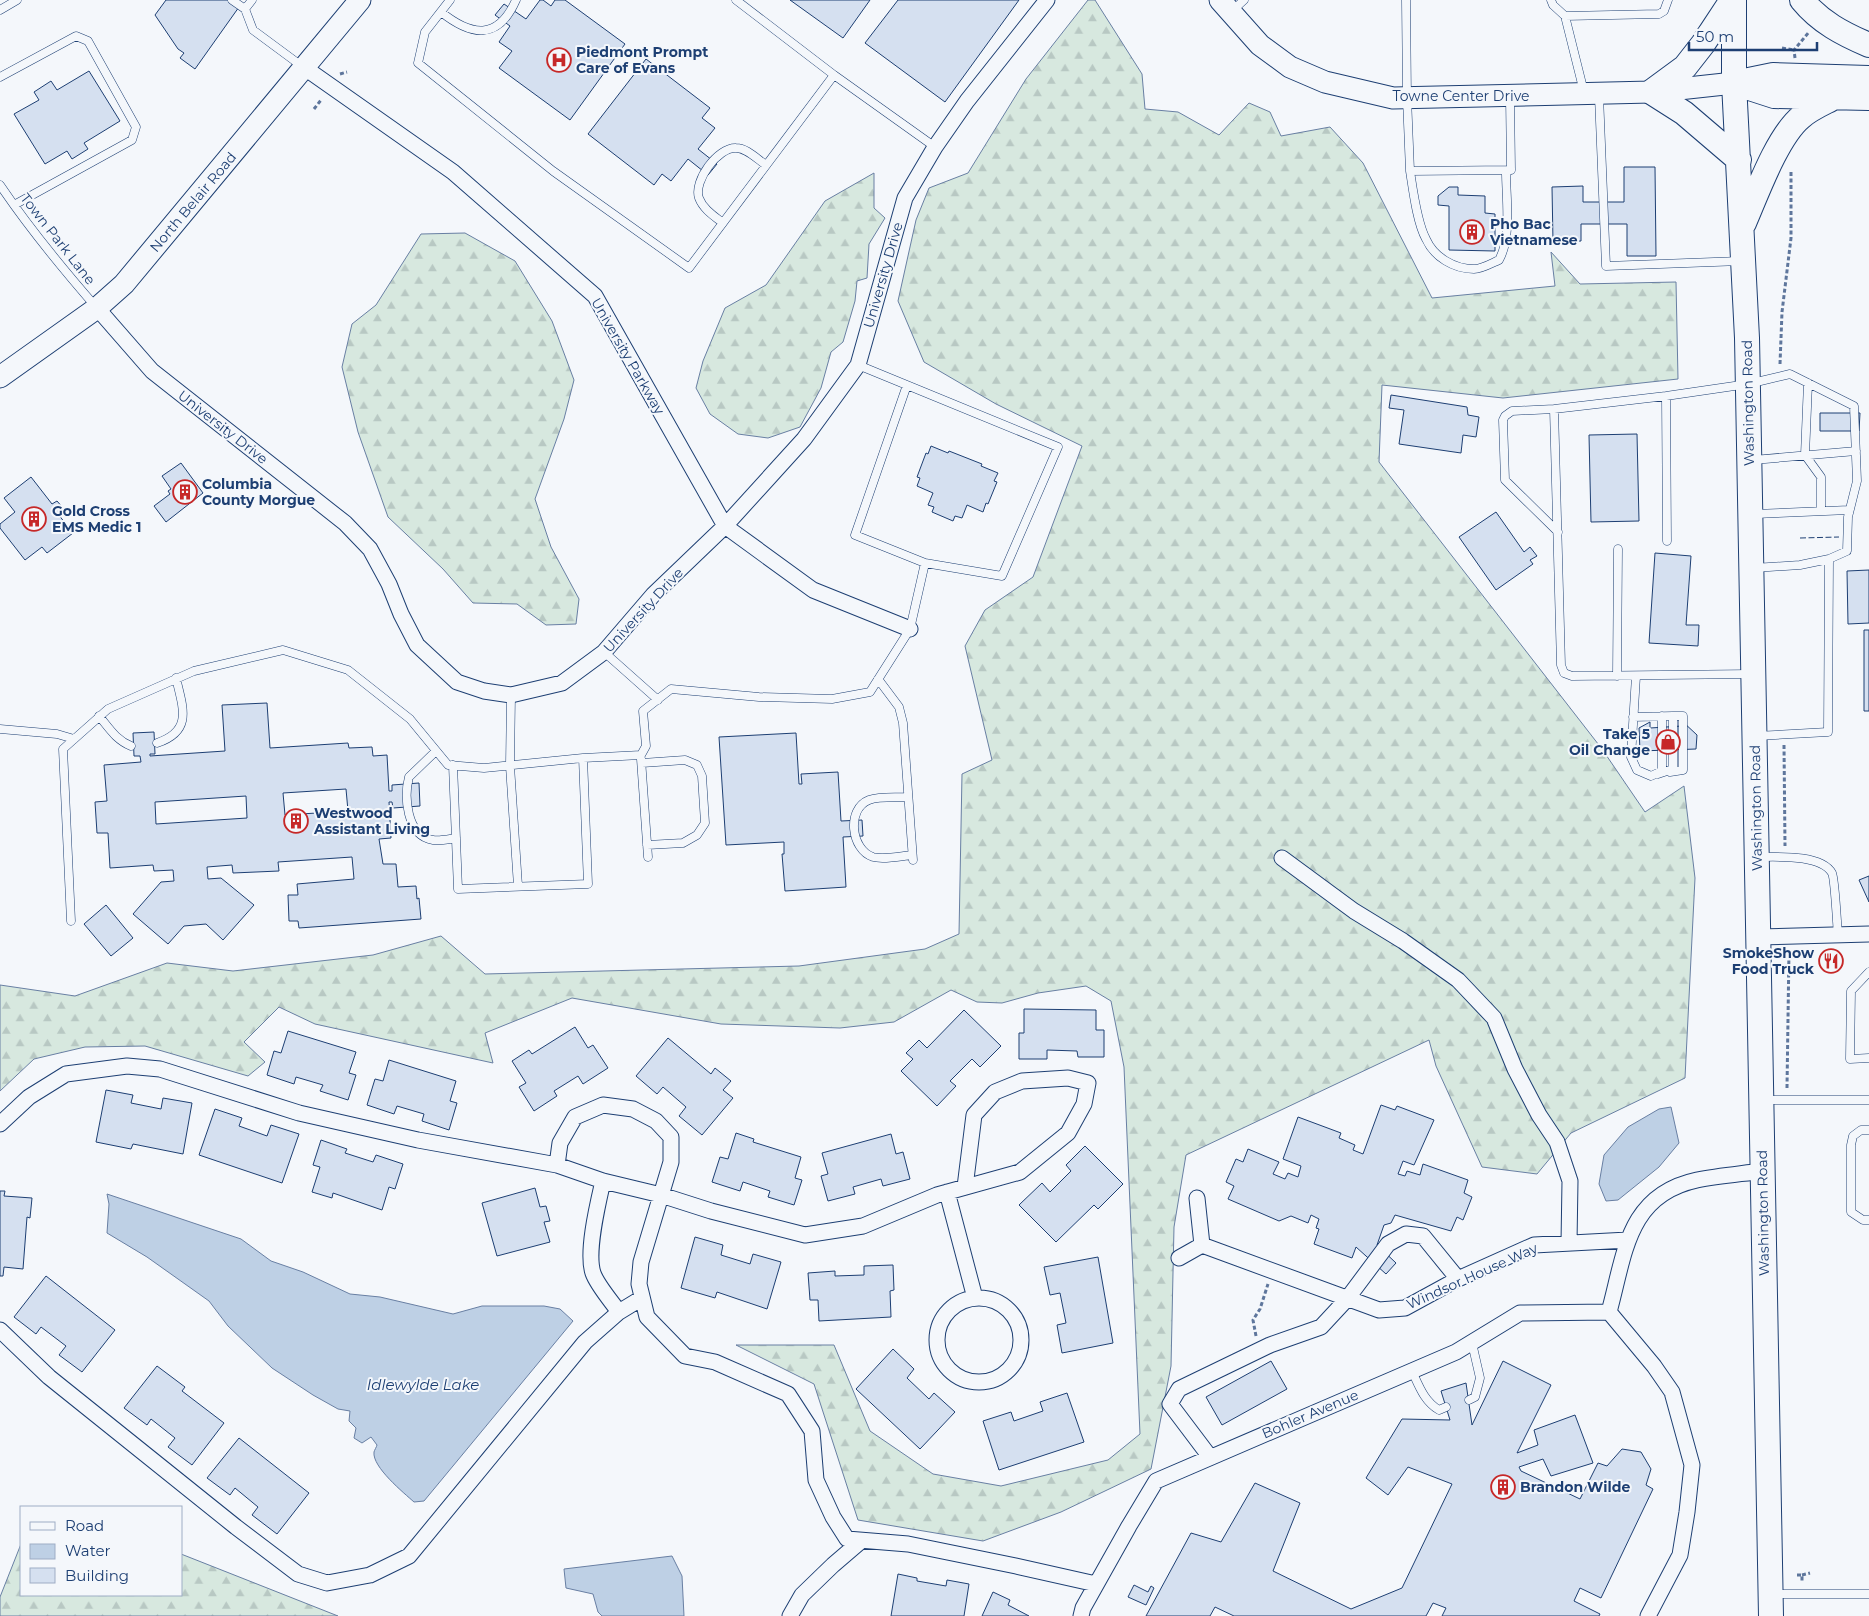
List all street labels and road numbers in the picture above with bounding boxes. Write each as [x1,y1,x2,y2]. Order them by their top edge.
street label: Towne Center Drive [1392,87,1530,105]
street label: North Belair Road [146,148,240,256]
street label: Town Park Lane [17,190,99,288]
street label: University Drive [859,220,907,330]
street label: University Parkway [587,294,669,418]
street label: Washington Road [1738,340,1758,466]
street label: University Drive [174,386,272,468]
street label: University Drive [599,564,687,656]
street label: Washington Road [1746,745,1766,871]
street label: Washington Road [1753,1150,1773,1276]
street label: Windsor House Way [1404,1239,1541,1313]
street label: Bohler Avenue [1259,1386,1361,1442]

